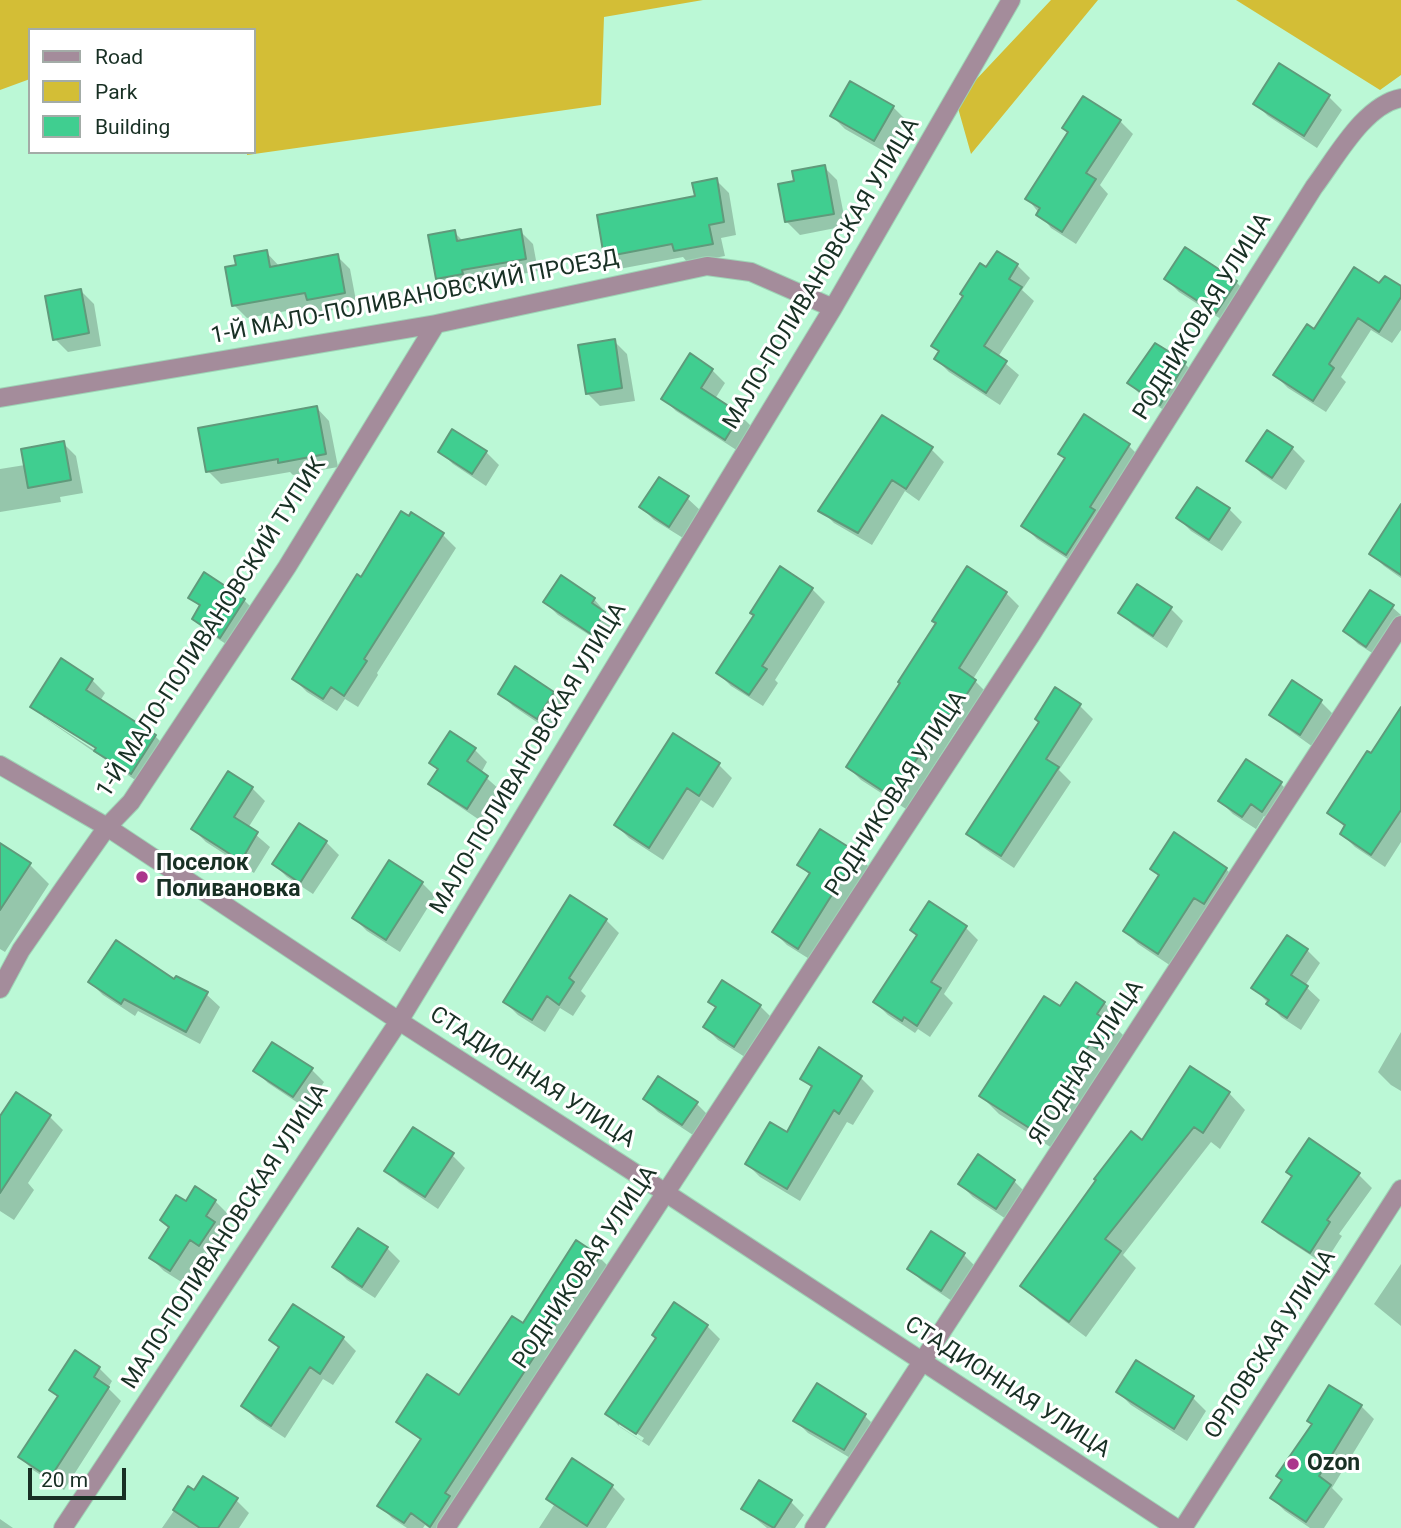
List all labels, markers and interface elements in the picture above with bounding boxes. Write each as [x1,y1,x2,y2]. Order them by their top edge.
legend [28,28,256,154]
text: Road [95,45,143,69]
text: Park [95,80,137,104]
street label: МАЛО-ПОЛИВАНОВСКАЯ УЛИЦА [718,113,926,435]
text: Building [95,115,170,139]
street label: РОДНИКОВАЯ УЛИЦА [1128,209,1278,425]
street label: 1-Й МАЛО-ПОЛИВАНОВСКИЙ ПРОЕЗД [209,245,621,351]
street label: 1-Й МАЛО-ПОЛИВАНОВСКИЙ ТУПИК [92,453,332,803]
street label: МАЛО-ПОЛИВАНОВСКАЯ УЛИЦА [425,598,633,920]
street label: РОДНИКОВАЯ УЛИЦА [820,686,974,902]
place label: Поселок Поливановка [156,850,301,904]
marker: Поселок Поливановка [134,869,150,885]
street label: ЯГОДНАЯ УЛИЦА [1024,976,1150,1150]
street label: СТАДИОННАЯ УЛИЦА [424,1001,640,1155]
street label: МАЛО-ПОЛИВАНОВСКАЯ УЛИЦА [117,1079,335,1395]
street label: РОДНИКОВАЯ УЛИЦА [508,1161,664,1375]
street label: ОРЛОВСКАЯ УЛИЦА [1200,1245,1342,1445]
street label: СТАДИОННАЯ УЛИЦА [899,1311,1115,1465]
place label: Ozon [1307,1450,1360,1478]
scale bar [32,1454,130,1498]
marker: Ozon [1285,1456,1301,1472]
text: 20 m [41,1468,88,1492]

